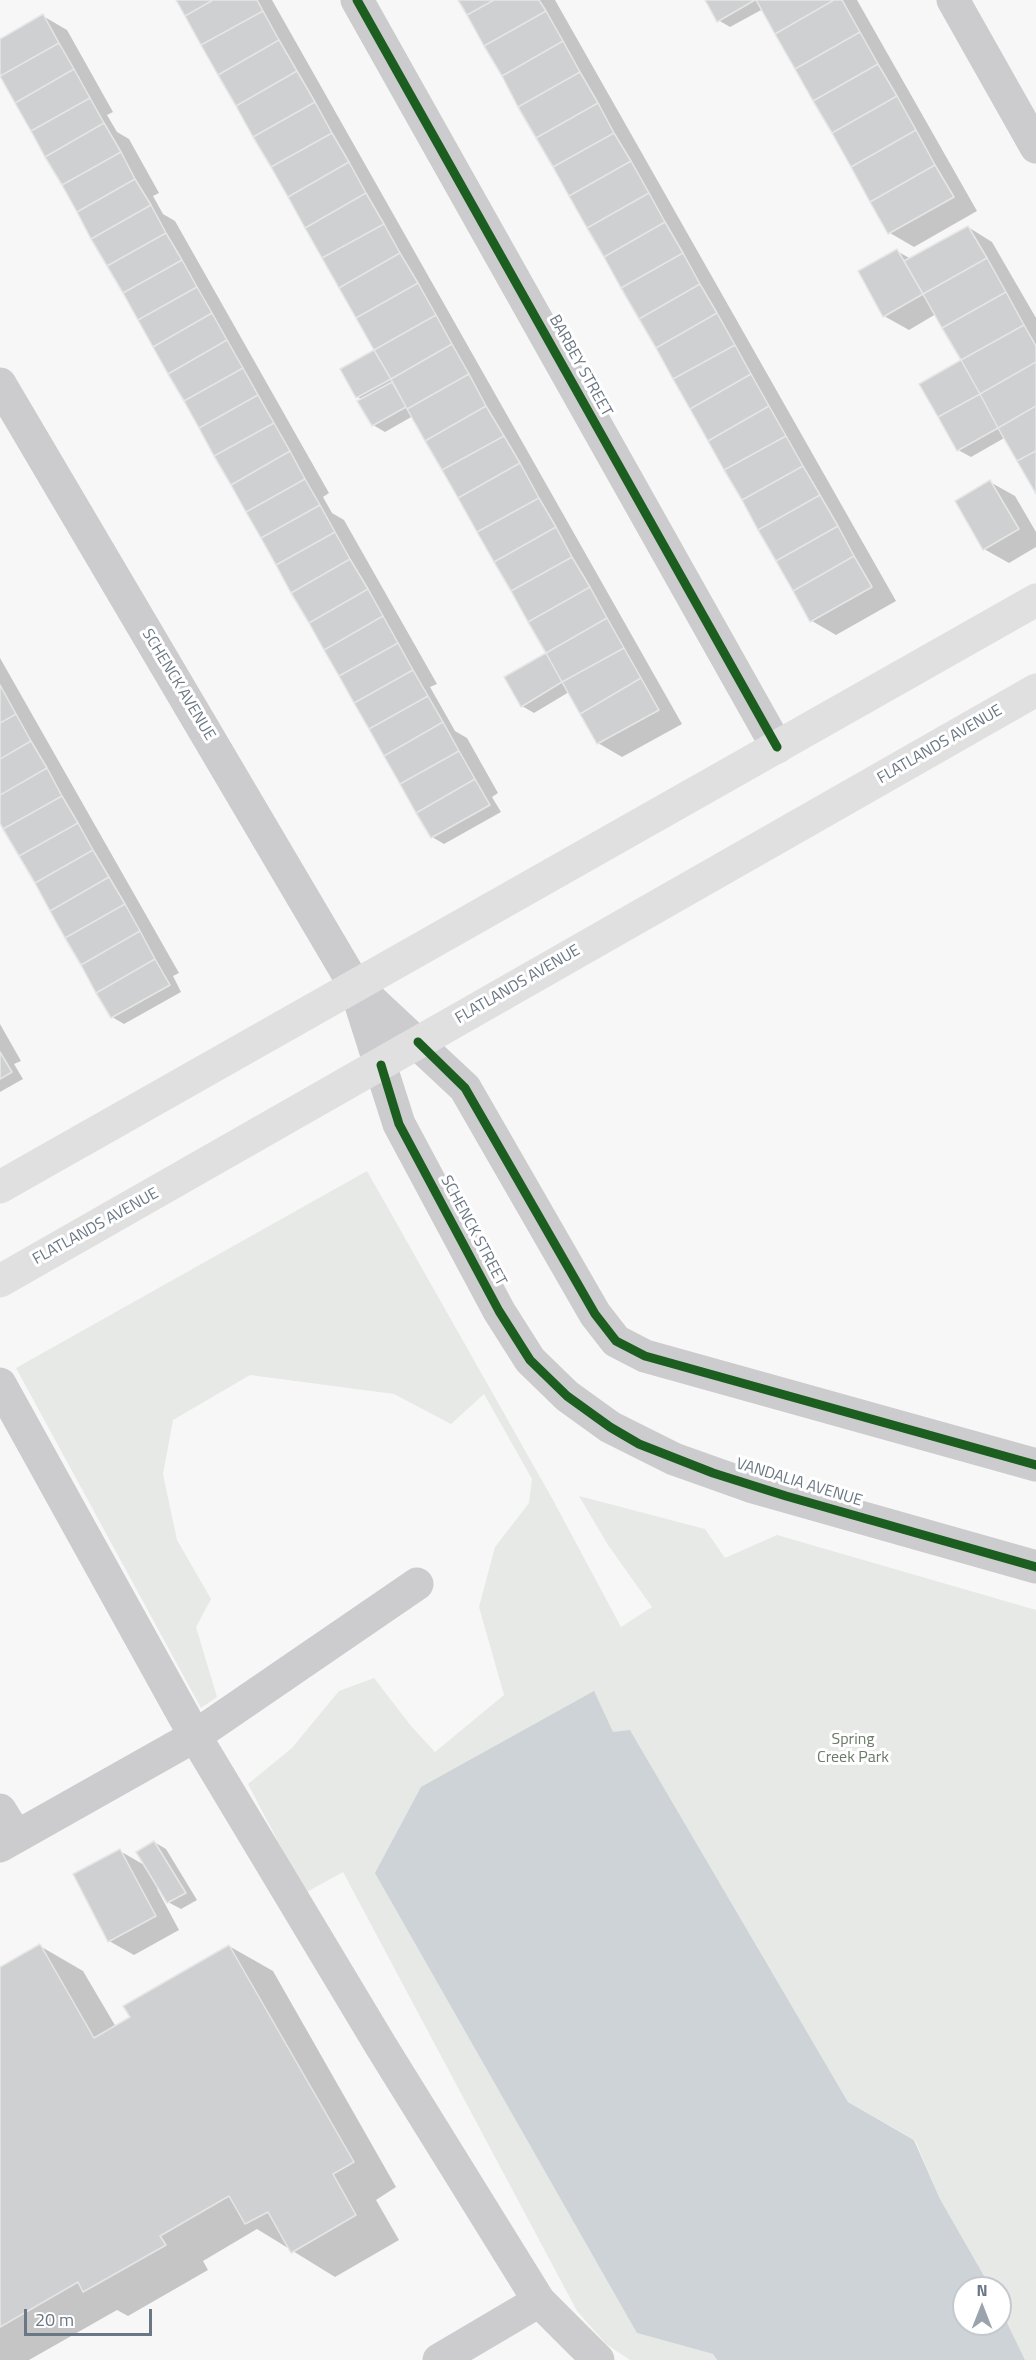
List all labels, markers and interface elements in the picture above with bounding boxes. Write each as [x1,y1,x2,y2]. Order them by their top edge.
street label: BARBEY STREET [544,312,616,420]
street label: SCHENCK AVENUE [137,626,219,744]
street label: FLATLANDS AVENUE [874,701,1006,789]
street label: FLATLANDS AVENUE [452,941,584,1029]
street label: SCHENCK STREET [436,1173,510,1289]
street label: FLATLANDS AVENUE [30,1184,162,1270]
street label: VANDALIA AVENUE [734,1455,864,1511]
park label: Spring Creek Park [817,1730,889,1768]
north arrow [952,2276,1012,2336]
text: N [976,2278,988,2302]
scale bar [27,2297,154,2335]
text: 20 m [35,2306,74,2333]

